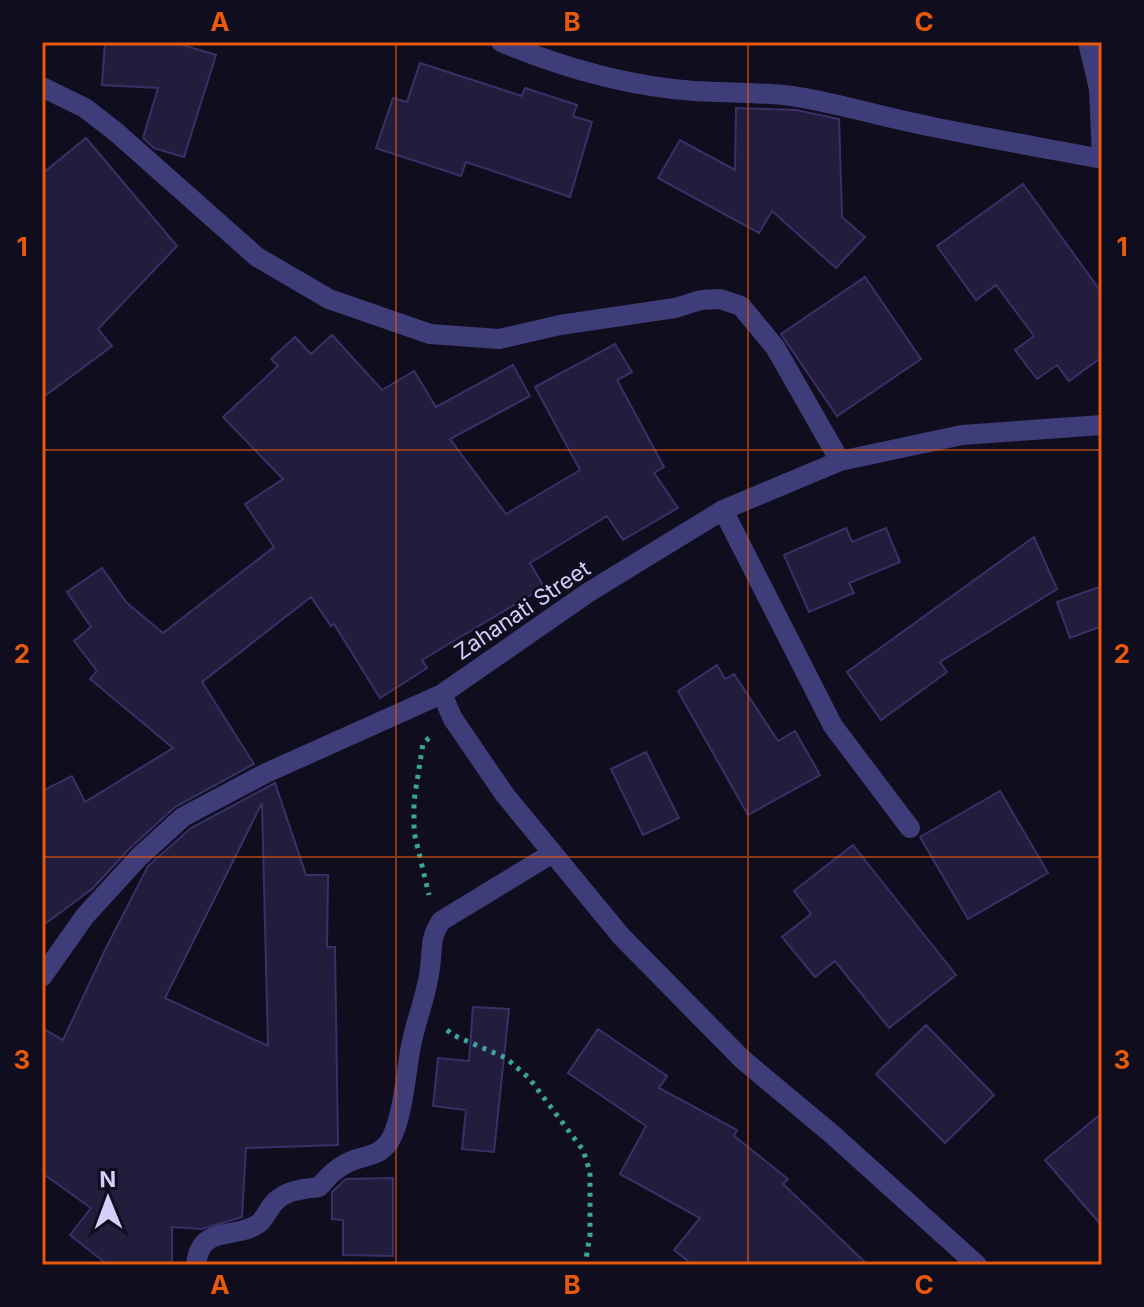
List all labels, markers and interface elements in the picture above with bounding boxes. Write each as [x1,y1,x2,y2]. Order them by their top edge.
text: A [210,6,230,37]
text: B [563,6,581,37]
text: C [914,6,934,37]
text: 1 [16,231,28,262]
text: 1 [1116,231,1128,262]
street label: Zahanati Street [449,555,595,665]
text: 2 [14,638,30,669]
text: 2 [1114,638,1130,669]
text: 3 [14,1044,30,1075]
text: 3 [1114,1044,1130,1075]
north arrow [68,1159,148,1239]
text: N [99,1166,116,1192]
text: A [210,1269,230,1300]
text: B [563,1269,581,1300]
text: C [914,1269,934,1300]

